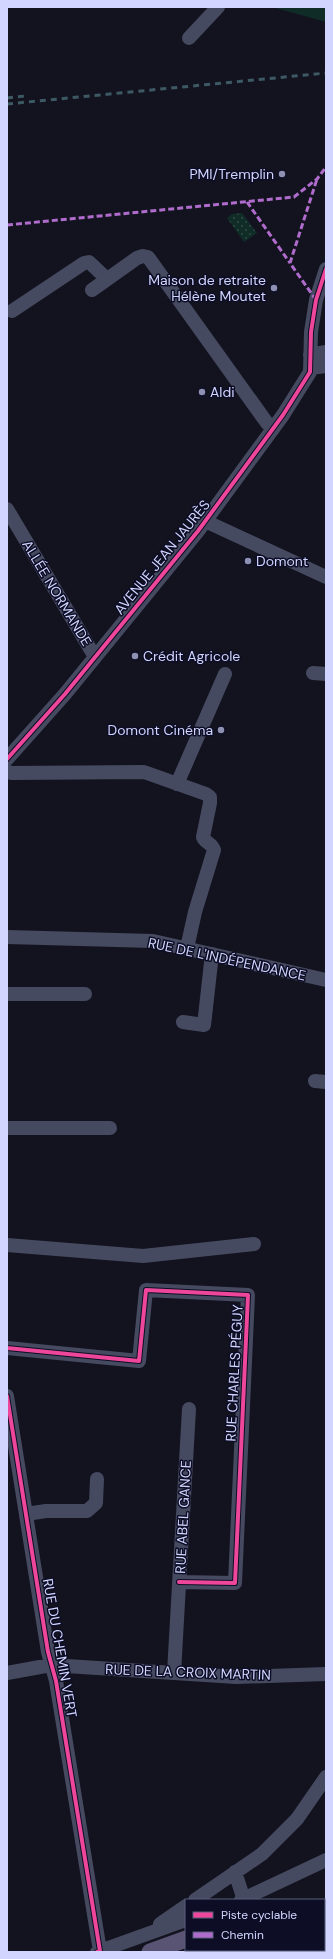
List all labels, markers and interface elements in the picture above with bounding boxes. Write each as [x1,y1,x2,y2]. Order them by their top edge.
place label: PMI/Tremplin [189,165,274,183]
marker: PMI/Tremplin [277,169,287,179]
place label: Maison de retraite Hélène Moutet [148,271,266,305]
marker: Maison de retraite Hélène Moutet [269,283,279,293]
place label: Aldi [210,383,235,401]
marker: Aldi [197,387,207,397]
street label: AVENUE JEAN JAURÈS [110,496,214,618]
street label: ALLÉE NORMANDE [18,537,96,649]
place label: Domont [256,552,308,570]
marker: Domont [243,556,253,566]
place label: Crédit Agricole [143,647,240,665]
marker: Crédit Agricole [130,651,140,661]
place label: Domont Cinéma [108,721,213,739]
marker: Domont Cinéma [216,725,226,735]
street label: RUE DE L'INDÉPENDANCE [146,933,308,985]
street label: RUE CHARLES PÉGUY [221,1304,247,1442]
street label: RUE ABEL GANCE [171,1460,195,1574]
street label: RUE DU CHEMIN VERT [39,1577,81,1719]
street label: RUE DE LA CROIX MARTIN [105,1660,271,1684]
legend [185,1899,325,1951]
text: Piste cyclable [221,1907,297,1923]
text: Chemin [221,1927,264,1943]

